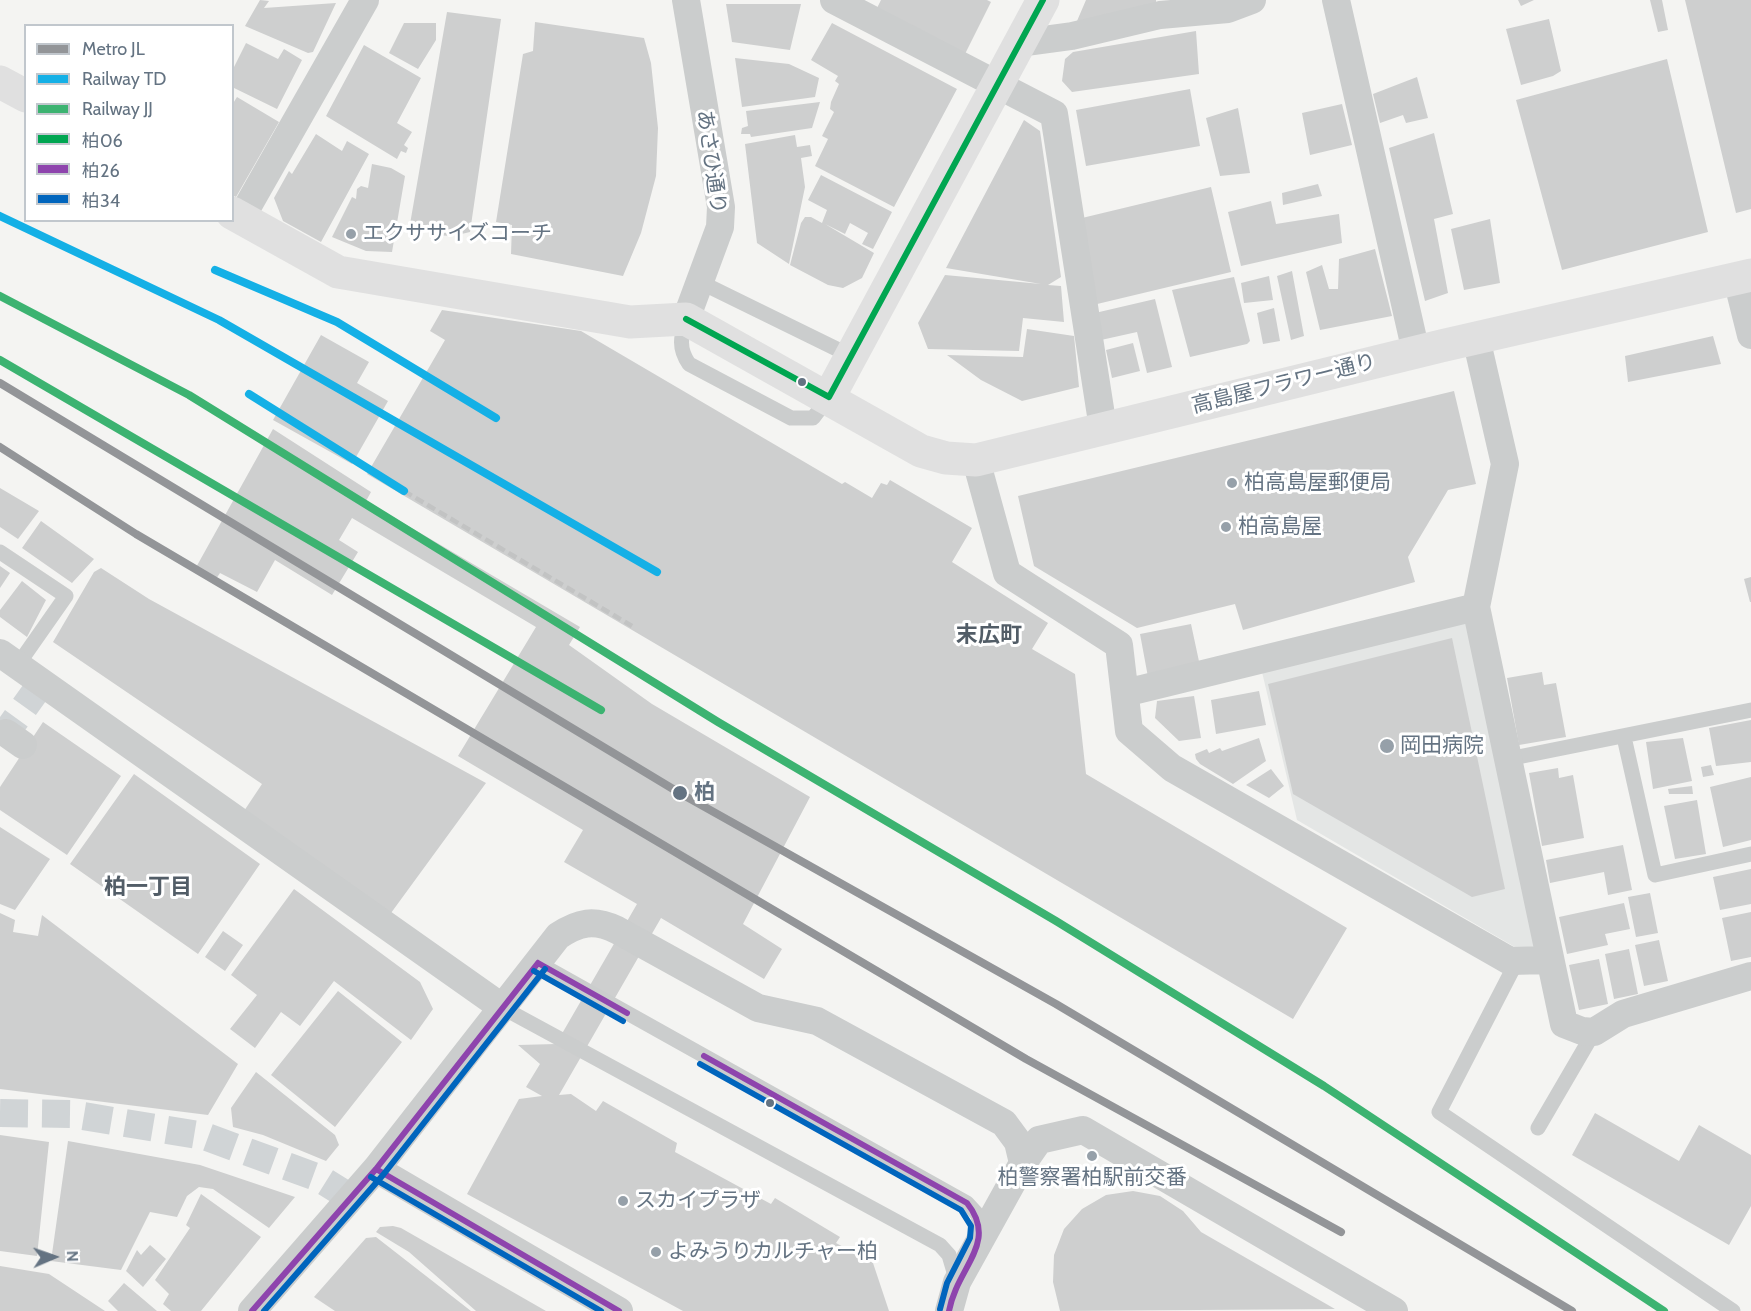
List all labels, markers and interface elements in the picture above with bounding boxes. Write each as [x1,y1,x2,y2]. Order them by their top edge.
legend [24,24,234,222]
text: Metro JL [82,38,145,60]
text: Railway TD [82,68,166,90]
text: Railway JJ [82,98,153,120]
street label: あさひ通り [691,108,731,216]
text: 柏06 [82,130,123,152]
text: 柏26 [82,160,120,182]
text: 柏34 [82,190,120,212]
place label: エクササイズコーチ [363,221,552,247]
marker: エクササイズコーチ [344,227,358,241]
street label: 高島屋フラワー通り [1189,349,1379,419]
unlabelled marker [796,376,808,388]
place label: 柏高島屋郵便局 [1244,470,1391,496]
marker: 柏高島屋郵便局 [1225,476,1239,490]
place label: 柏高島屋 [1238,514,1322,540]
marker: 柏高島屋 [1219,520,1233,534]
district label: 末広町 [956,623,1022,649]
place label: 岡田病院 [1400,733,1484,759]
marker: 岡田病院 [1378,737,1396,755]
place label: 柏 [694,780,715,806]
marker: 柏 [671,784,689,802]
district label: 柏一丁目 [104,875,192,901]
unlabelled marker [764,1097,776,1109]
marker: 柏警察署柏駅前交番 [1085,1149,1099,1163]
place label: 柏警察署柏駅前交番 [998,1165,1186,1191]
place label: スカイプラザ [635,1188,761,1214]
marker: スカイプラザ [616,1194,630,1208]
north arrow [24,1227,84,1287]
place label: よみうりカルチャー柏 [668,1239,878,1265]
marker: よみうりカルチャー柏 [649,1245,663,1259]
text: N [63,1250,82,1262]

